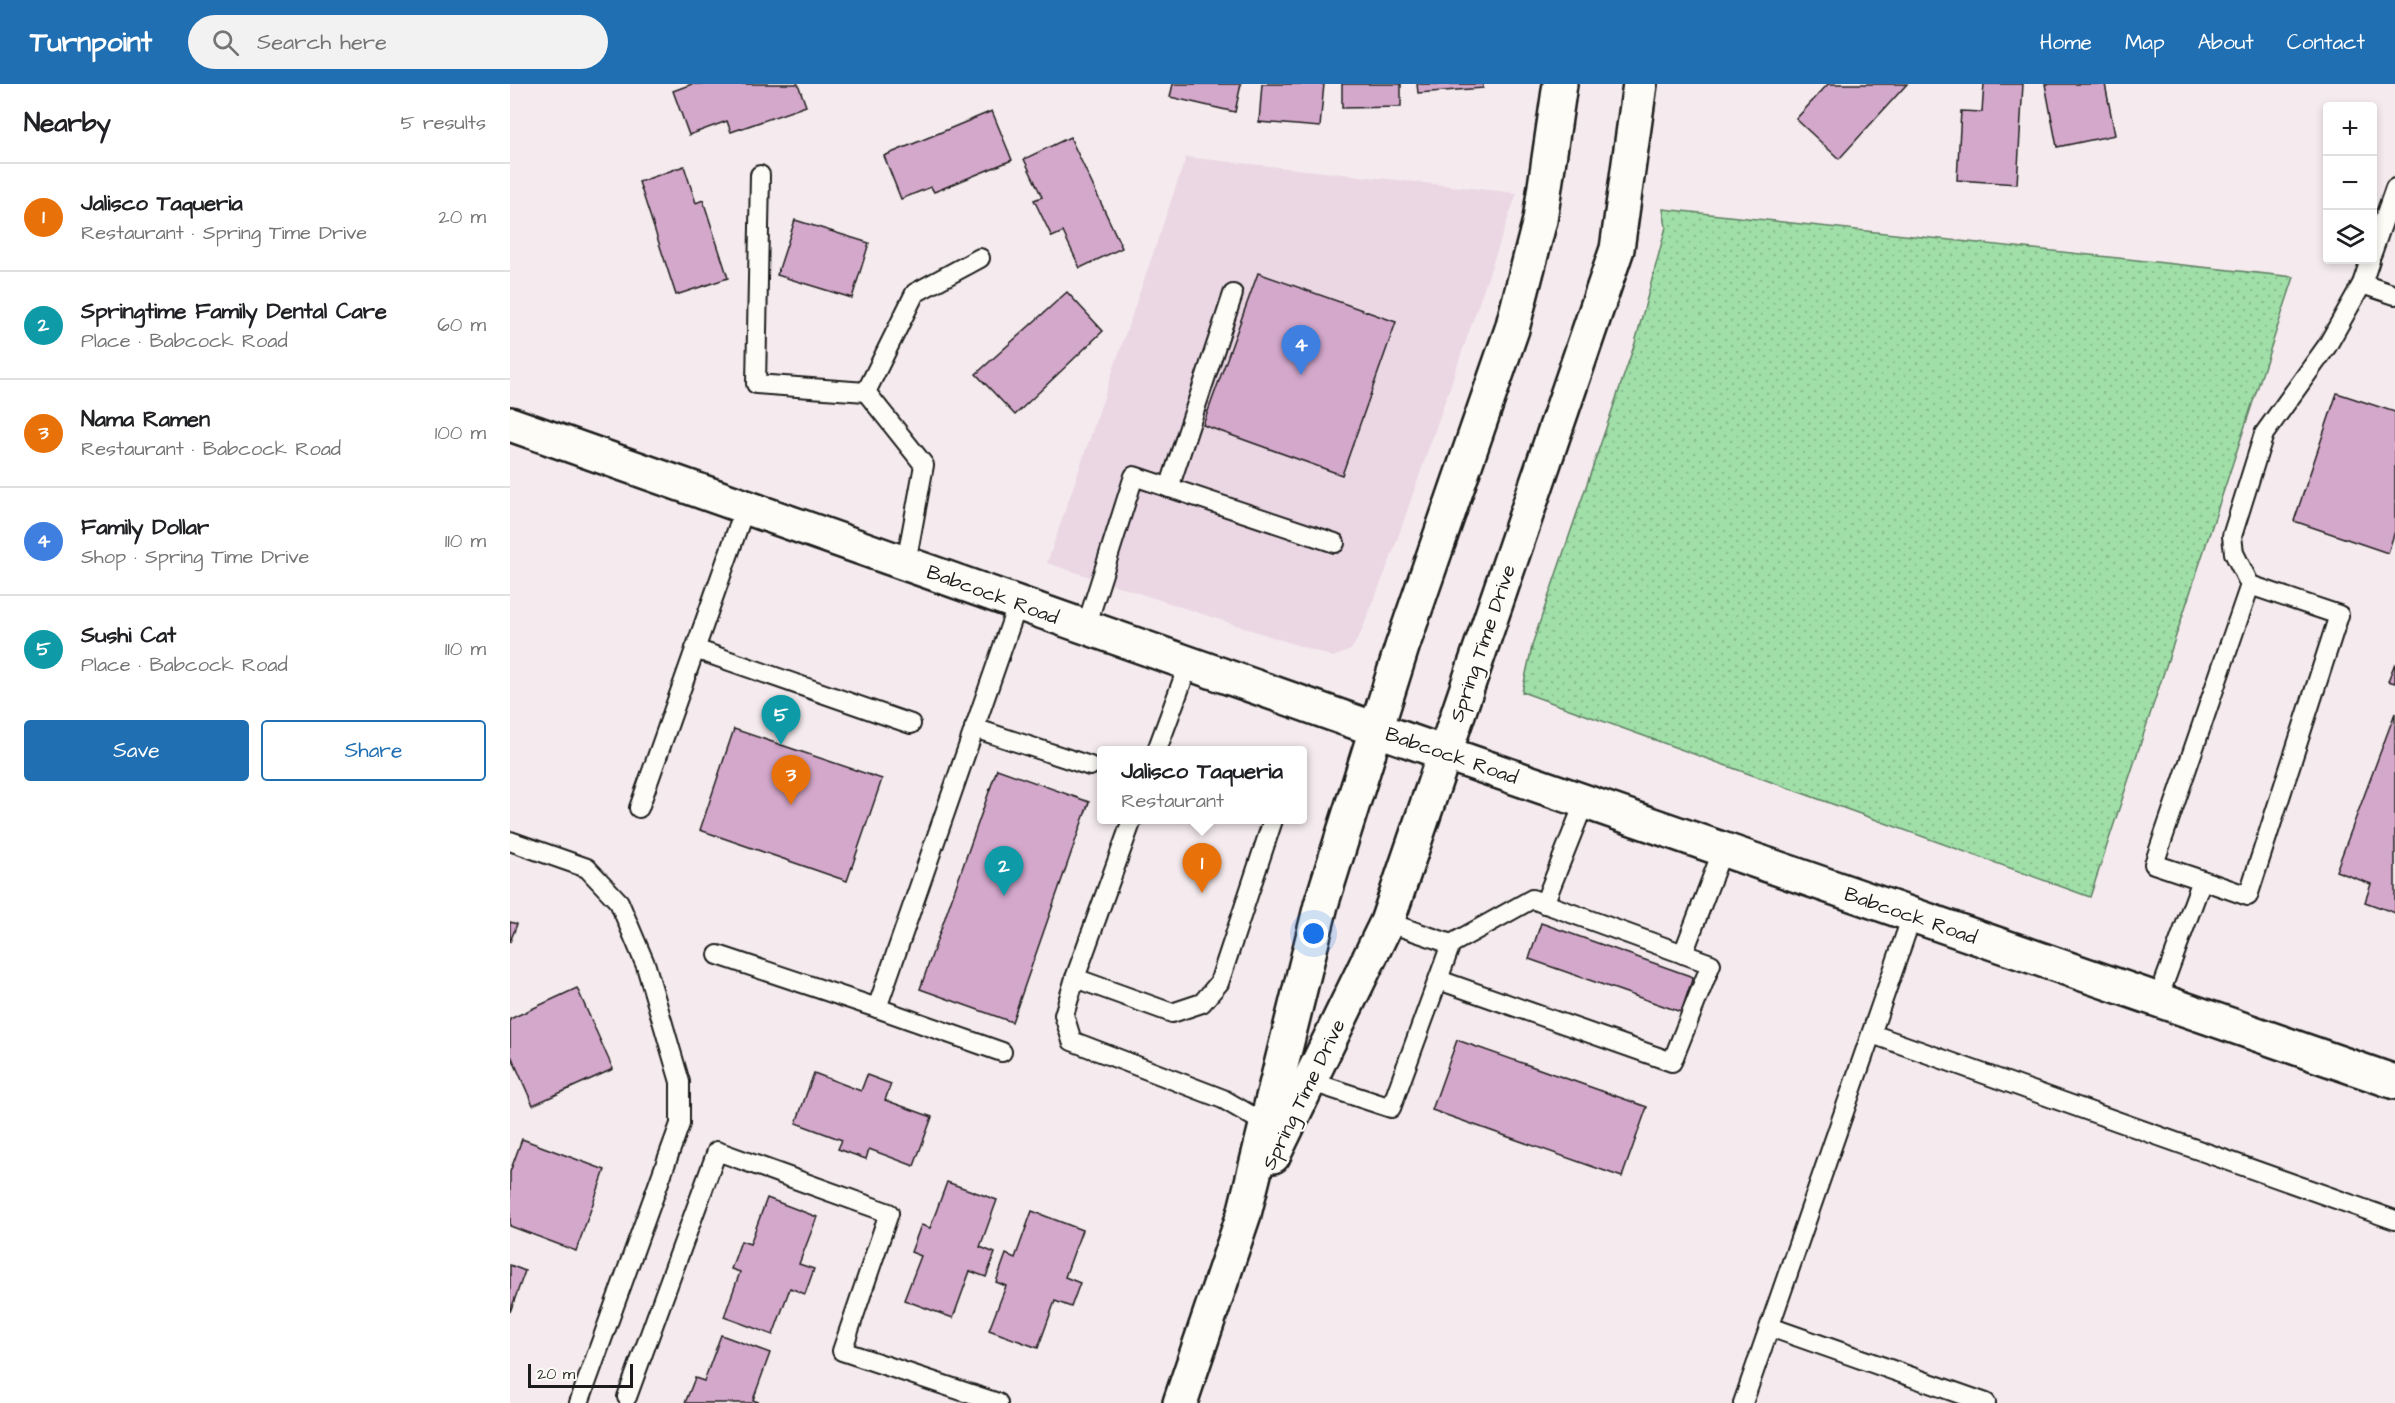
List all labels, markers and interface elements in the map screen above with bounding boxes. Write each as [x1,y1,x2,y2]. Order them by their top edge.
search box [188,15,608,69]
text: Turnpoint [30,23,152,62]
icon: search [209,26,242,59]
text: Search here [257,27,387,58]
text: Home [2040,28,2092,57]
text: Map [2125,28,2165,57]
text: About [2198,28,2254,57]
text: Contact [2287,28,2365,57]
map controls [2323,102,2377,264]
button: + [2323,102,2377,156]
text: Nearby [24,105,111,141]
text: 5 results [401,109,486,137]
button: − [2323,156,2377,210]
text: Jalisco Taqueria [81,188,243,219]
text: 1 [42,203,45,231]
text: 20 m [438,203,486,231]
button: layers [2323,210,2377,264]
text: Restaurant · Spring Time Drive [81,219,367,247]
text: Springtime Family Dental Care [81,296,387,327]
text: 2 [38,311,49,339]
text: 60 m [437,311,486,339]
pin: 4 [1282,326,1320,375]
text: Place · Babcock Road [81,327,288,355]
text: Nama Ramen [81,404,210,435]
text: 3 [38,419,49,447]
text: 100 m [435,419,486,447]
text: Restaurant · Babcock Road [81,435,341,463]
text: Family Dollar [81,512,209,543]
text: 4 [37,527,50,555]
text: 110 m [445,527,486,555]
text: Shop · Spring Time Drive [81,543,309,571]
street label: Babcock Road [923,558,1062,632]
street label: Spring Time Drive [1443,561,1524,726]
text: Sushi Cat [81,620,176,651]
text: 5 [36,635,51,663]
text: 110 m [445,635,486,663]
text: Place · Babcock Road [81,651,288,679]
pin: 5 [762,696,800,745]
button: Save [24,720,249,781]
button: Share [261,720,486,781]
street label: Babcock Road [1382,720,1522,792]
popup [1097,746,1307,824]
pin: 3 [772,756,810,805]
text: Jalisco Taqueria [1121,756,1283,787]
text: Restaurant [1121,787,1224,815]
pin: 1 [1182,844,1222,893]
pin: 2 [984,846,1024,896]
street label: Babcock Road [1841,880,1981,952]
your location [1299,919,1328,948]
street label: Spring Time Drive [1255,1014,1354,1175]
scale bar [528,1361,633,1388]
text: 20 m [537,1363,575,1385]

